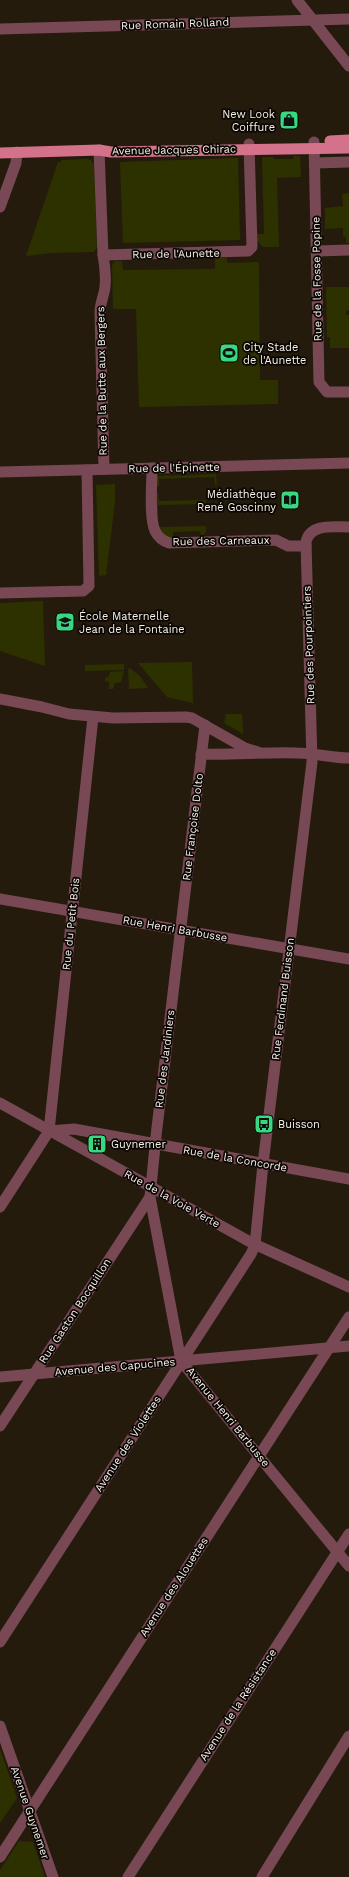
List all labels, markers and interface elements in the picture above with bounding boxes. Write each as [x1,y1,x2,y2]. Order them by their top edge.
street label: Rue Romain Rolland [121,16,229,32]
place label: New Look Coiffure [222,108,275,134]
shop icon: New Look Coiffure [278,109,300,131]
street label: Avenue Jacques Chirac [112,142,236,158]
street label: Rue de la Fosse Popine [309,217,325,341]
street label: Rue de l'Aunette [132,247,220,261]
street label: Rue de la Butte aux Bergers [94,306,110,456]
place label: City Stade de l'Aunette [243,341,306,367]
sports icon: City Stade de l'Aunette [218,342,240,364]
street label: Rue de l'Épinette [128,460,220,475]
place label: Médiathèque René Goscinny [197,488,276,514]
library icon: Médiathèque René Goscinny [279,489,301,511]
street label: Rue des Carneaux [172,534,270,548]
street label: Rue des Pourpointiers [300,585,318,704]
place label: École Maternelle Jean de la Fontaine [79,609,185,636]
school or university icon: École Maternelle Jean de la Fontaine [54,611,76,633]
street label: Rue Françoise Dolto [180,773,206,881]
street label: Rue du Petit Bois [60,877,82,971]
street label: Rue Henri Barbusse [122,913,228,945]
street label: Rue Ferdinand Buisson [269,937,297,1061]
street label: Rue des Jardiniers [153,1009,178,1109]
bus stop icon: Buisson [253,1113,275,1135]
place label: Buisson [278,1118,320,1131]
building icon: Guynemer [86,1133,108,1155]
place label: Guynemer [111,1138,166,1151]
street label: Rue de la Concorde [182,1143,288,1175]
street label: Rue de la Voie Verte [122,1167,222,1231]
street label: Rue Gaston Bocquillon [36,1256,114,1366]
street label: Avenue des Capucines [54,1355,176,1379]
street label: Avenue Henri Barbusse [184,1365,272,1469]
street label: Avenue des Violettes [92,1393,164,1494]
street label: Avenue des Alouettes [137,1535,211,1639]
street label: Avenue de la Résistance [197,1647,279,1763]
street label: Avenue Guynemer [8,1765,52,1862]

